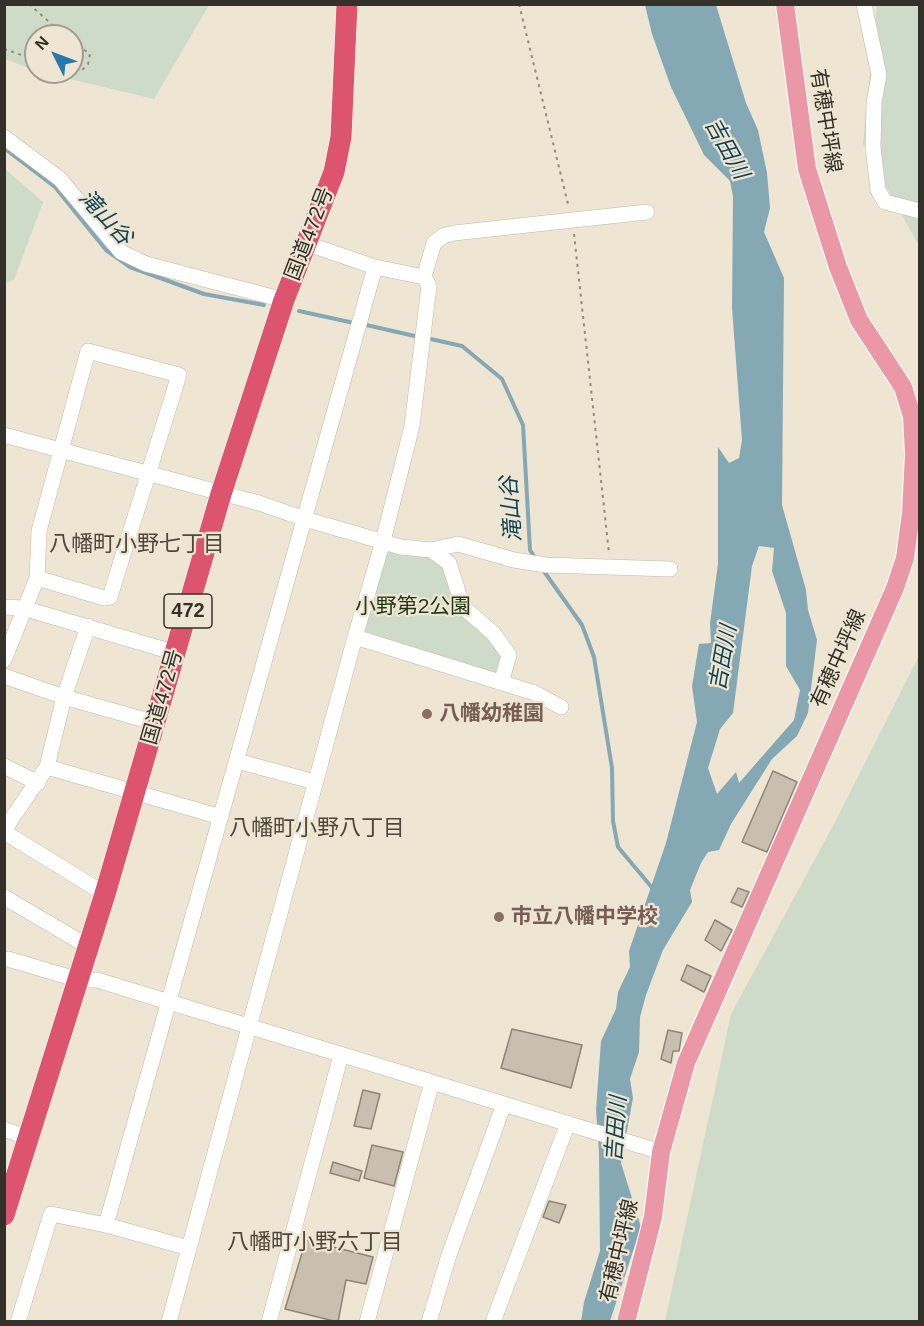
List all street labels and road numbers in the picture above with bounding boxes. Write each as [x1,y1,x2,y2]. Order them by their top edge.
street label: 有穂中坪線 [804,67,846,175]
street label: 国道472号 [281,184,339,284]
road number: 472 [164,594,212,628]
street label: 有穂中坪線 [806,606,872,712]
street label: 国道472号 [137,646,189,748]
street label: 有穂中坪線 [596,1197,644,1305]

